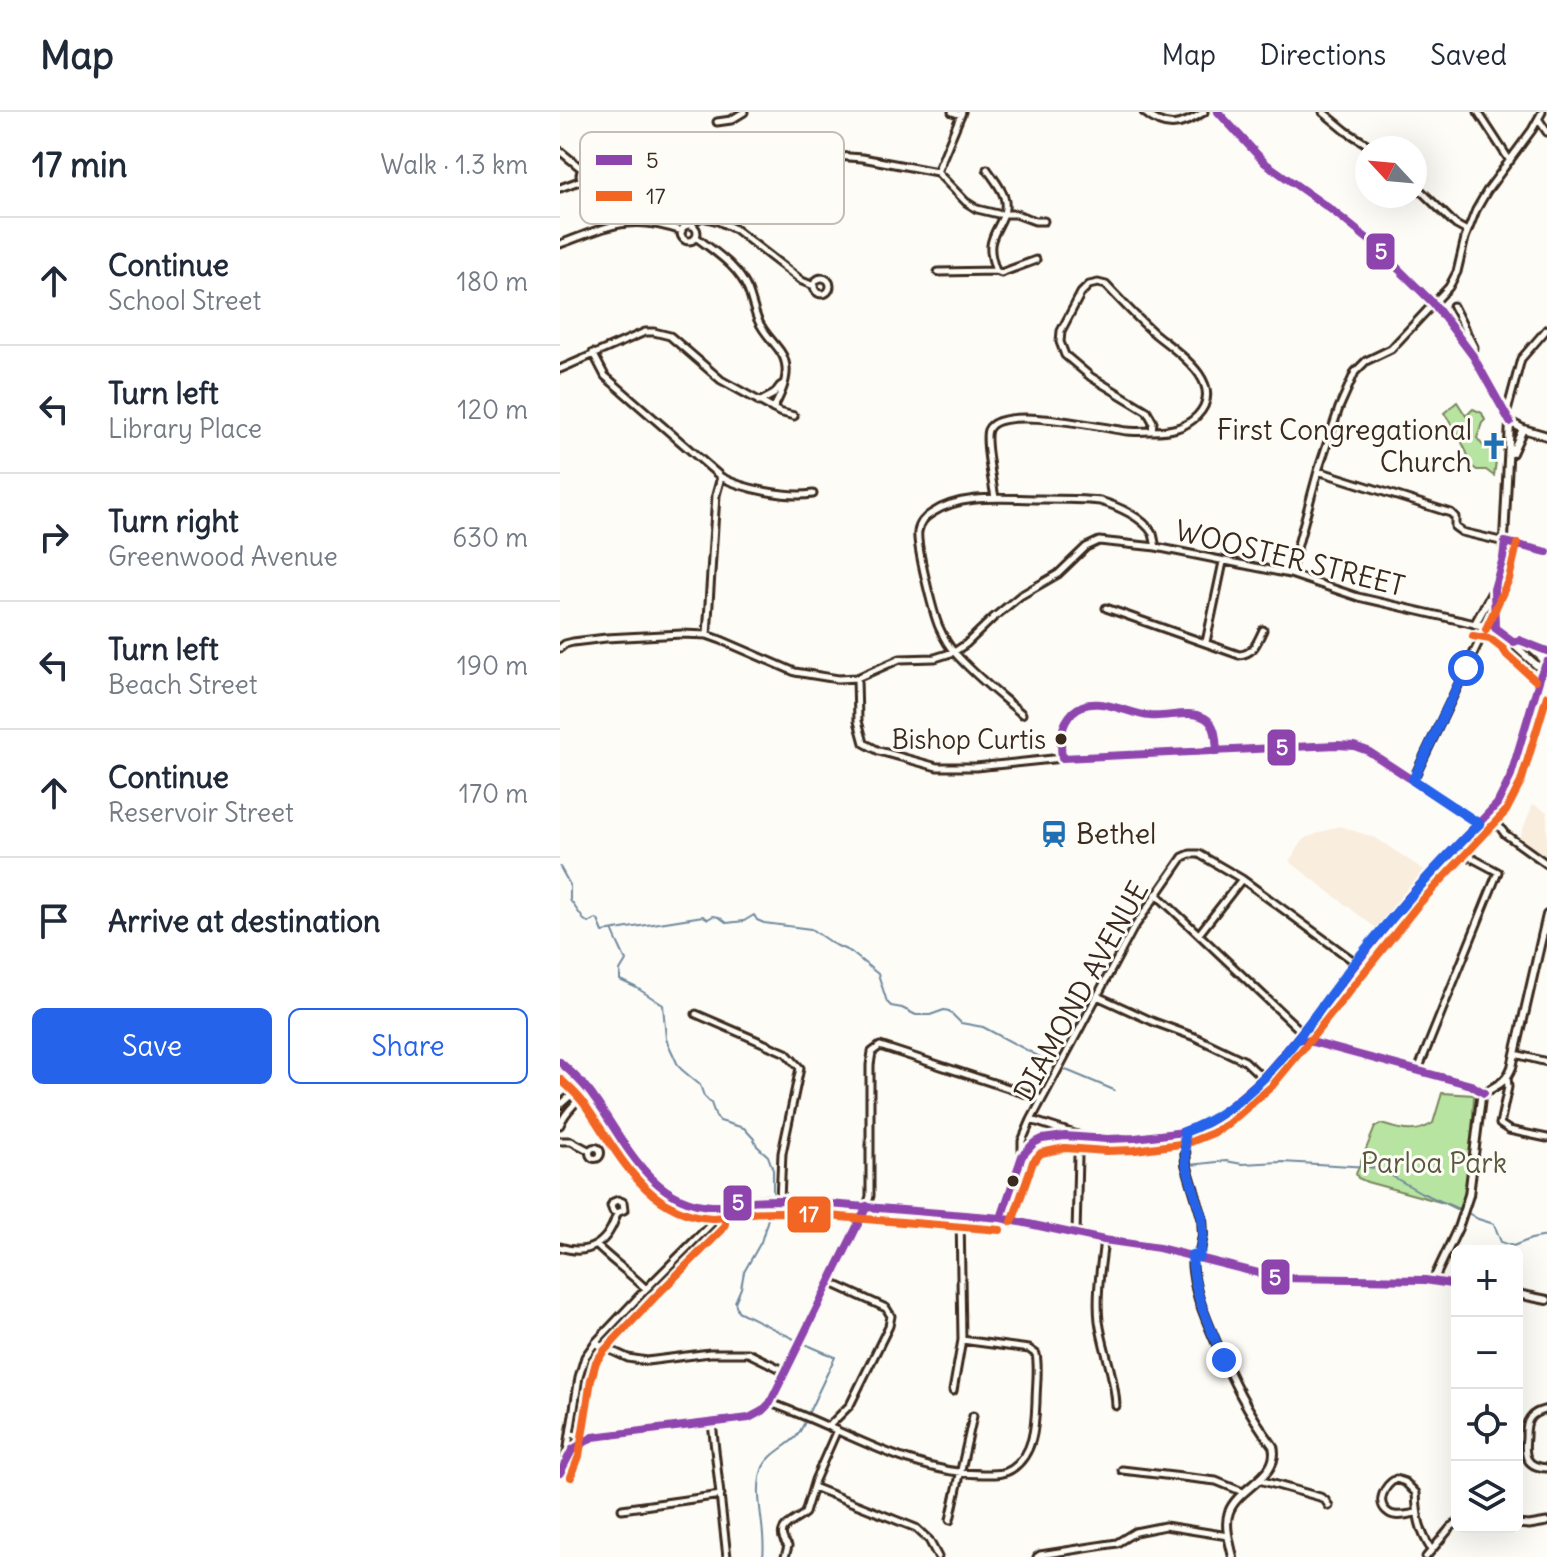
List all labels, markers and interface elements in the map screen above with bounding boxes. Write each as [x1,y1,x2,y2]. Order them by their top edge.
text: Map [40,32,114,79]
text: Map [1161,37,1216,73]
text: Directions [1260,37,1386,73]
text: Saved [1430,37,1507,73]
legend [580,132,844,224]
north arrow [1355,136,1427,208]
text: 17 min [32,143,127,186]
text: 5 [646,146,659,174]
text: Walk · 1.3 km [380,148,528,181]
text: 17 [646,182,666,210]
line badge: 5 [1365,232,1396,271]
text: 5 [1375,237,1387,265]
text: Continue [108,246,229,284]
icon: ahead [32,259,76,303]
text: 180 m [457,265,528,298]
text: School Street [108,284,261,317]
text: Turn left [108,374,219,412]
icon: left [32,387,76,431]
text: 120 m [457,393,528,426]
text: Library Place [108,412,262,445]
place label: First Congregational Church [1217,412,1472,480]
church icon: First Congregational Church [1479,431,1509,461]
text: Turn right [108,502,239,540]
street label: WOOSTER STREET [1171,512,1409,604]
icon: right [32,515,76,559]
text: 630 m [452,521,528,554]
text: Greenwood Avenue [108,540,338,573]
text: Turn left [108,630,219,668]
icon: left [32,643,76,687]
text: 190 m [457,649,528,682]
route start [1448,650,1484,686]
text: Beach Street [108,668,258,701]
place label: Bishop Curtis [892,723,1046,756]
line badge: 5 [1266,728,1297,767]
marker: Bishop Curtis [1053,731,1069,747]
text: 5 [1276,733,1288,761]
text: Continue [108,758,229,796]
icon: ahead [32,771,76,815]
text: 170 m [459,777,528,810]
text: Reservoir Street [108,796,294,829]
place label: Bethel [1076,816,1156,852]
station icon: Bethel [1039,819,1069,849]
street label: DIAMOND AVENUE [1006,875,1156,1107]
icon: arrive [32,899,76,943]
text: Arrive at destination [108,902,380,940]
button: Save [32,1008,272,1084]
button: Share [288,1008,528,1084]
park label: Parloa Park [1361,1145,1507,1181]
unlabelled marker [1005,1173,1021,1189]
line badge: 5 [722,1184,753,1222]
text: 5 [732,1188,744,1216]
line badge: 17 [786,1195,832,1234]
text: 17 [799,1200,819,1228]
map controls [1451,1245,1523,1533]
button: + [1451,1245,1523,1317]
line badge: 5 [1260,1258,1291,1296]
text: 5 [1269,1263,1281,1291]
button: − [1451,1317,1523,1389]
route end [1206,1342,1242,1378]
button: locate [1451,1389,1523,1461]
button: layers [1451,1461,1523,1533]

